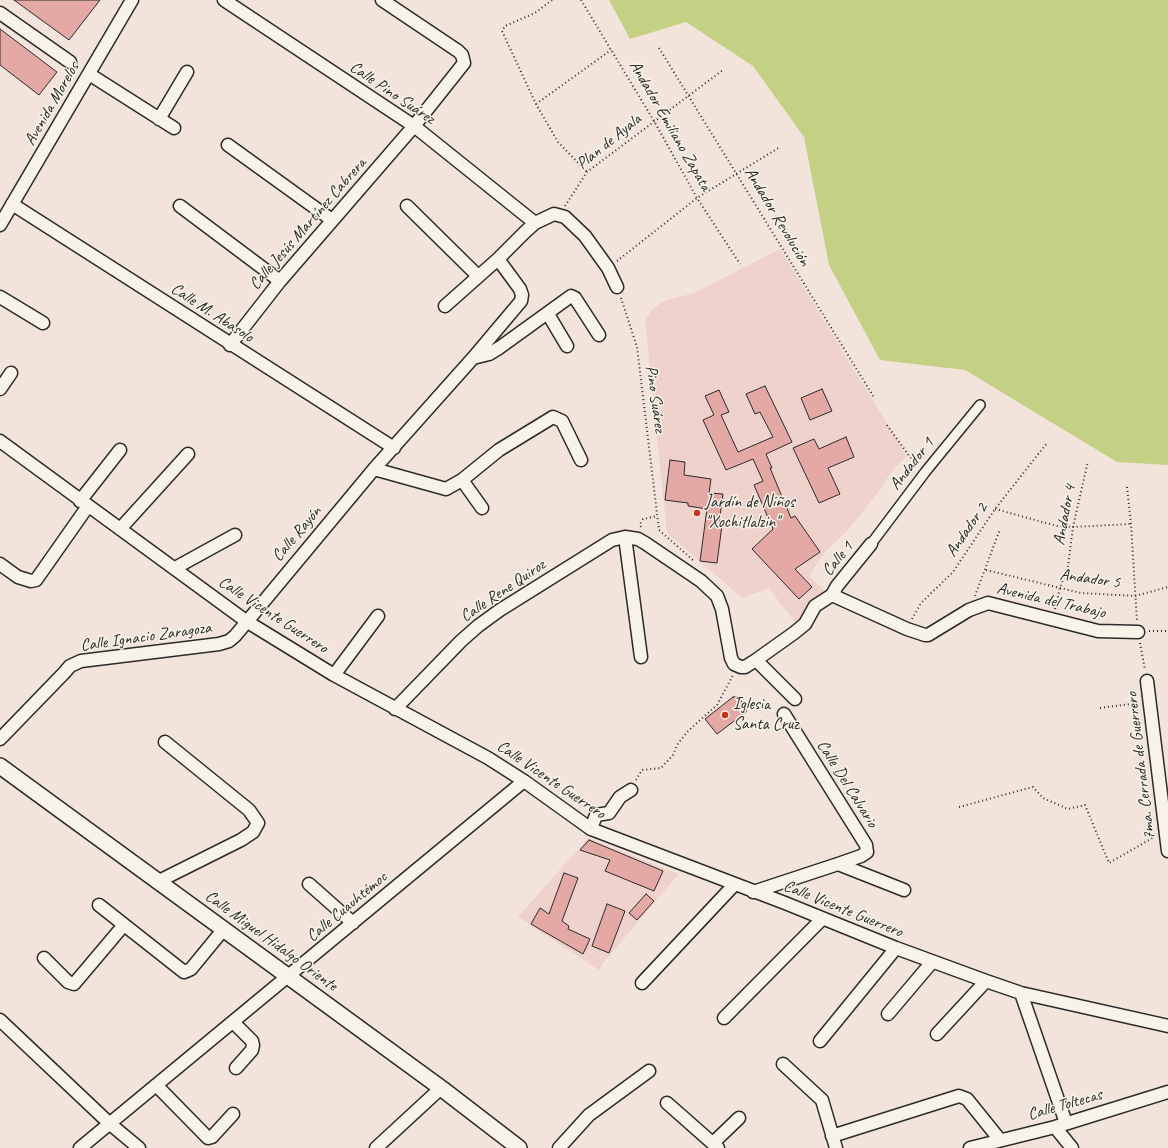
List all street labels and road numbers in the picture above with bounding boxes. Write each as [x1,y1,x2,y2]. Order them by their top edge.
street label: Calle Pino Suárez [345,57,439,129]
street label: Andador Emiliano Zapata [624,57,716,195]
street label: Avenida Morelos [20,59,84,149]
street label: Plan de Ayala [572,110,646,174]
street label: Calle Jesús Martínez Cabrera [245,154,371,294]
street label: Andador Revolución [740,164,814,270]
street label: Calle M. Abasolo [167,279,257,347]
street label: Pino Suárez [640,364,670,434]
street label: Andador 1 [885,434,939,494]
street label: Andador 4 [1049,483,1081,547]
street label: Andador 2 [942,499,992,561]
street label: Calle Rayón [268,502,326,566]
street label: Calle 1 [818,538,858,580]
street label: Calle Rene Quiroz [457,555,549,627]
street label: Andador 5 [1059,565,1121,593]
street label: Calle Vicente Guerrero [214,572,332,658]
street label: Avenida del Trabajo [995,579,1107,623]
street label: Calle Ignacio Zaragoza [79,618,213,656]
street label: 7ma. Cerrada de Guerrero [1122,691,1160,841]
street label: Calle Vicente Guerrero [493,736,609,824]
street label: Calle Del Calvario [812,736,882,832]
street label: Calle Cuauhtémoc [303,867,391,947]
street label: Calle Vicente Guerrero [780,876,906,942]
street label: Calle Miguel Hidalgo Oriente [201,886,341,996]
street label: Calle Toltecas [1026,1085,1104,1125]

